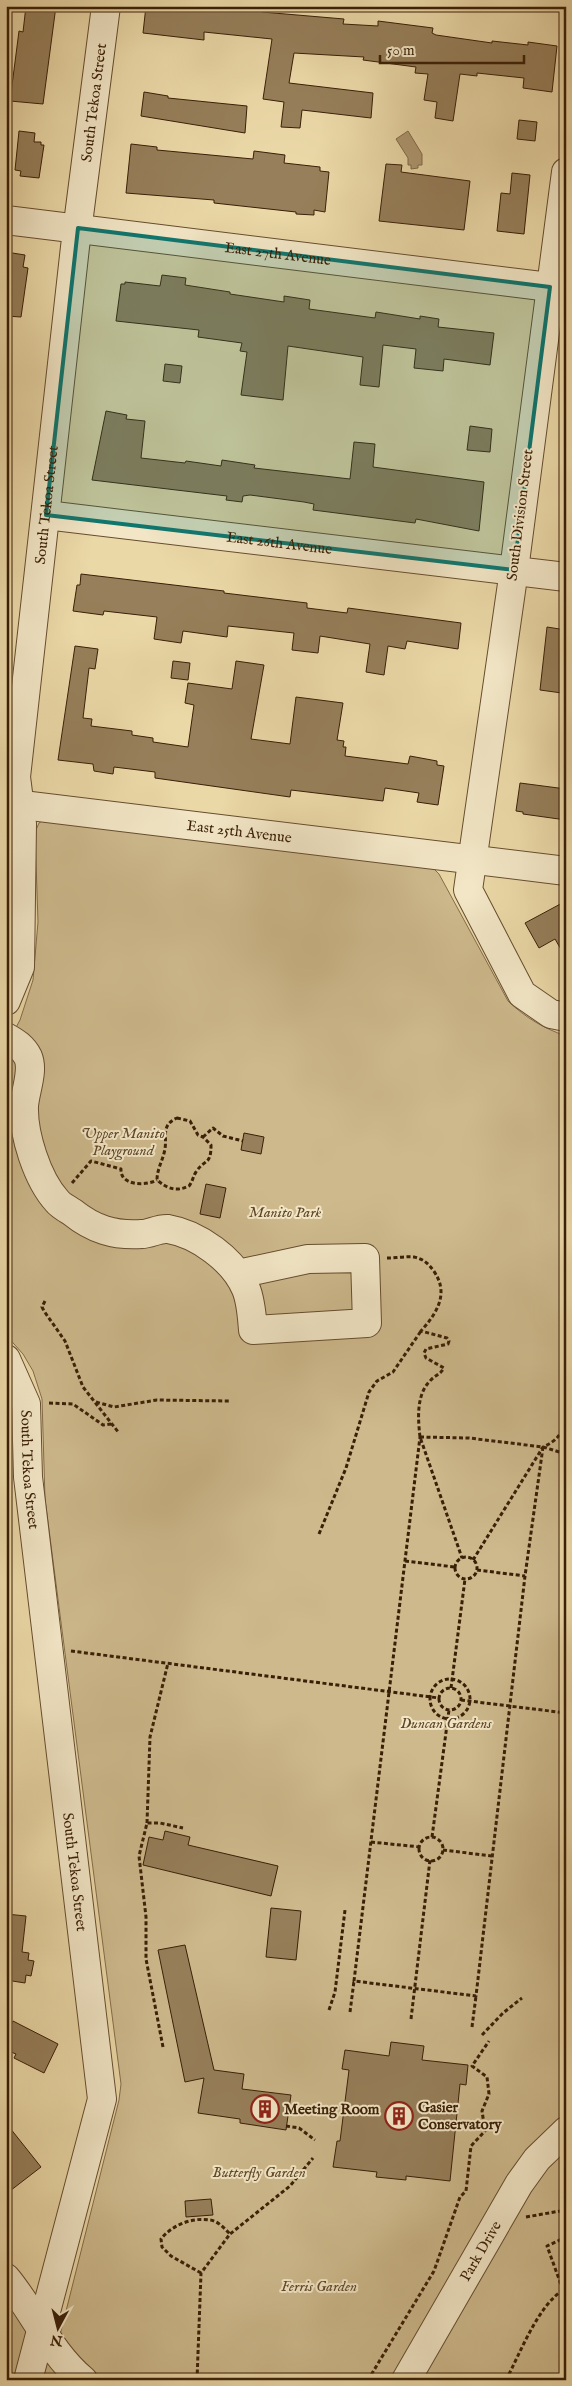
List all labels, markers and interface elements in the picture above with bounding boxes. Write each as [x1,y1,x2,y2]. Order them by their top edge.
scale bar [380,32,523,64]
text: 50 m [387,41,415,60]
street label: South Tekoa Street [77,42,111,163]
street label: East 27th Avenue [224,238,332,269]
street label: South Tekoa Street [30,444,62,565]
street label: South Division Street [503,448,537,582]
street label: East 26th Avenue [225,527,333,559]
street label: East 25th Avenue [186,816,293,847]
park label: Upper Manito Playground [81,1124,165,1161]
park label: Manito Park [249,1203,321,1222]
street label: South Tekoa Street [17,1410,44,1530]
park label: Duncan Gardens [400,1714,492,1733]
street label: South Tekoa Street [58,1811,91,1932]
building icon: Meeting Room [250,2094,280,2124]
place label: Gasier Conservatory [418,2098,502,2134]
place label: Meeting Room [284,2100,380,2119]
building icon: Gasier Conservatory [384,2101,414,2131]
park label: Butterfly Garden [212,2163,306,2182]
street label: Park Drive [456,2217,505,2285]
park label: Ferris Garden [281,2277,357,2296]
north arrow [32,2304,82,2354]
text: N [49,2330,65,2350]

